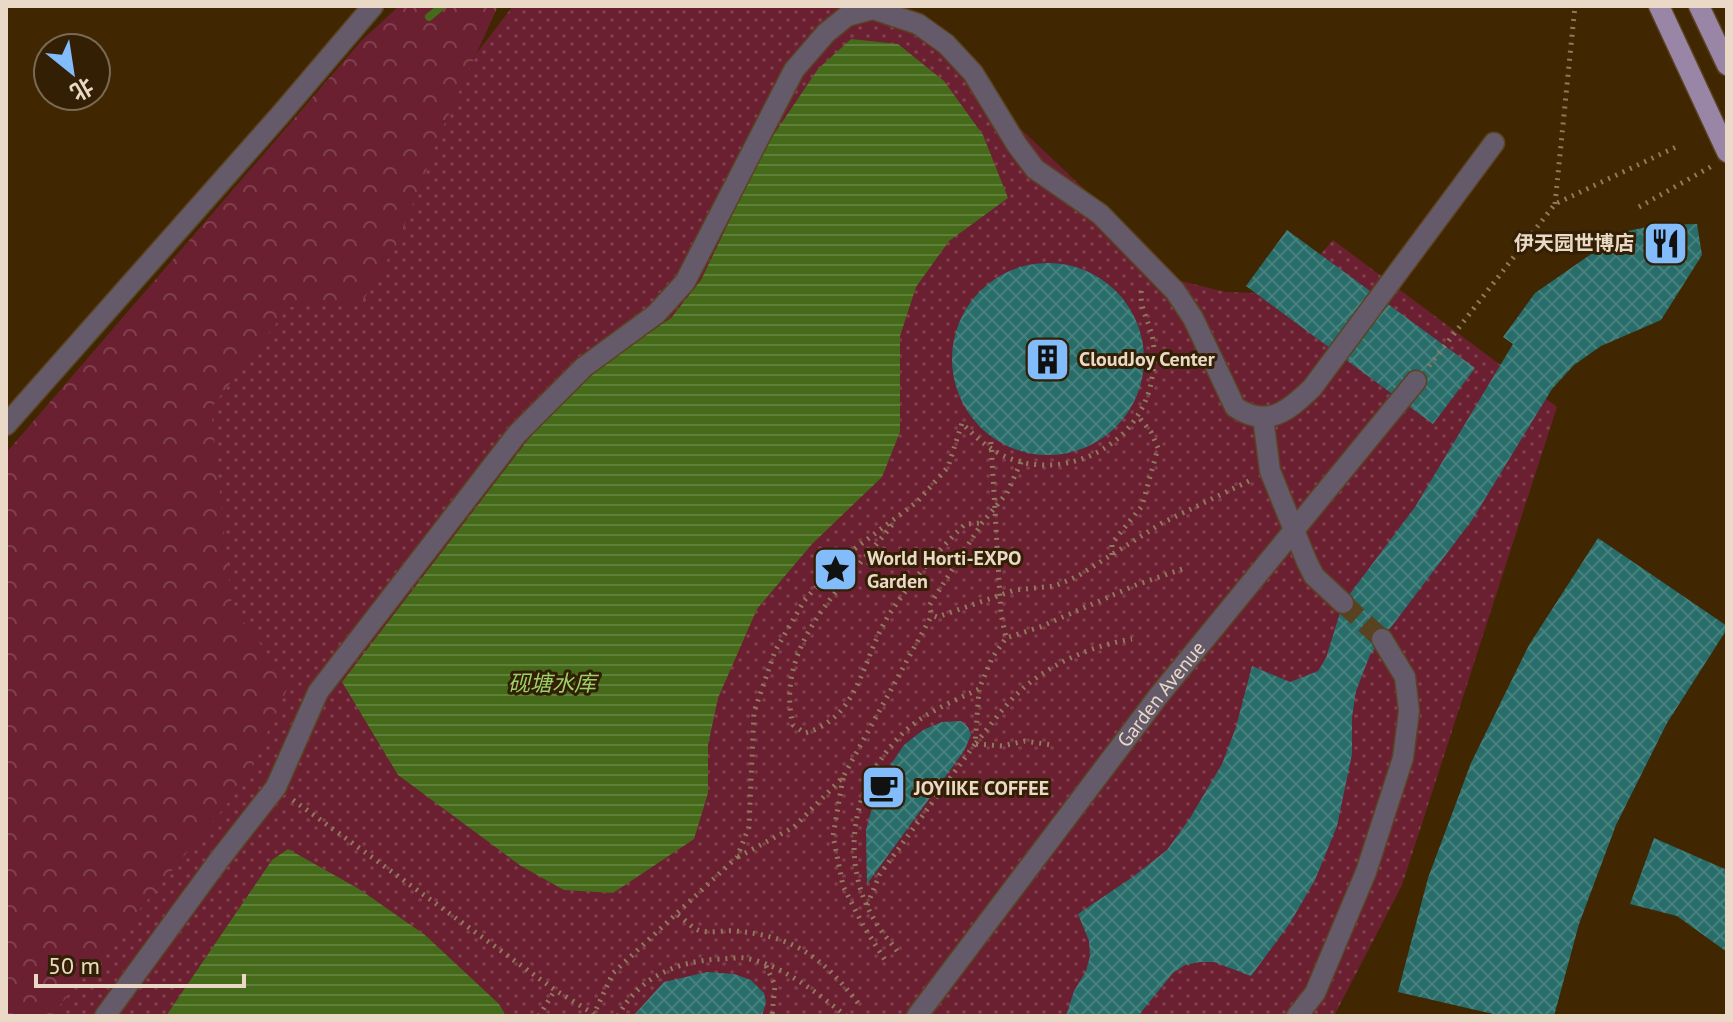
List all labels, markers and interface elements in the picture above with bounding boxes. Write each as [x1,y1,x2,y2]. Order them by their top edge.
north arrow [32,32,112,112]
text: 北 [65,72,99,107]
restaurant icon: 伊天园世博店 [1641,219,1689,267]
place label: 伊天园世博店 [1514,230,1634,256]
building icon: CloudJoy Center [1024,335,1072,383]
place label: CloudJoy Center [1079,346,1215,372]
place label: World Horti-EXPO Garden [867,545,1021,594]
place icon: World Horti-EXPO Garden [812,546,860,594]
street label: Garden Avenue [1111,636,1211,752]
water label: 砚塘水库 [508,669,600,697]
cafe icon: JOYIIKE COFFEE [859,764,907,812]
place label: JOYIIKE COFFEE [913,775,1049,801]
scale bar [36,938,244,988]
text: 50 m [48,950,100,981]

